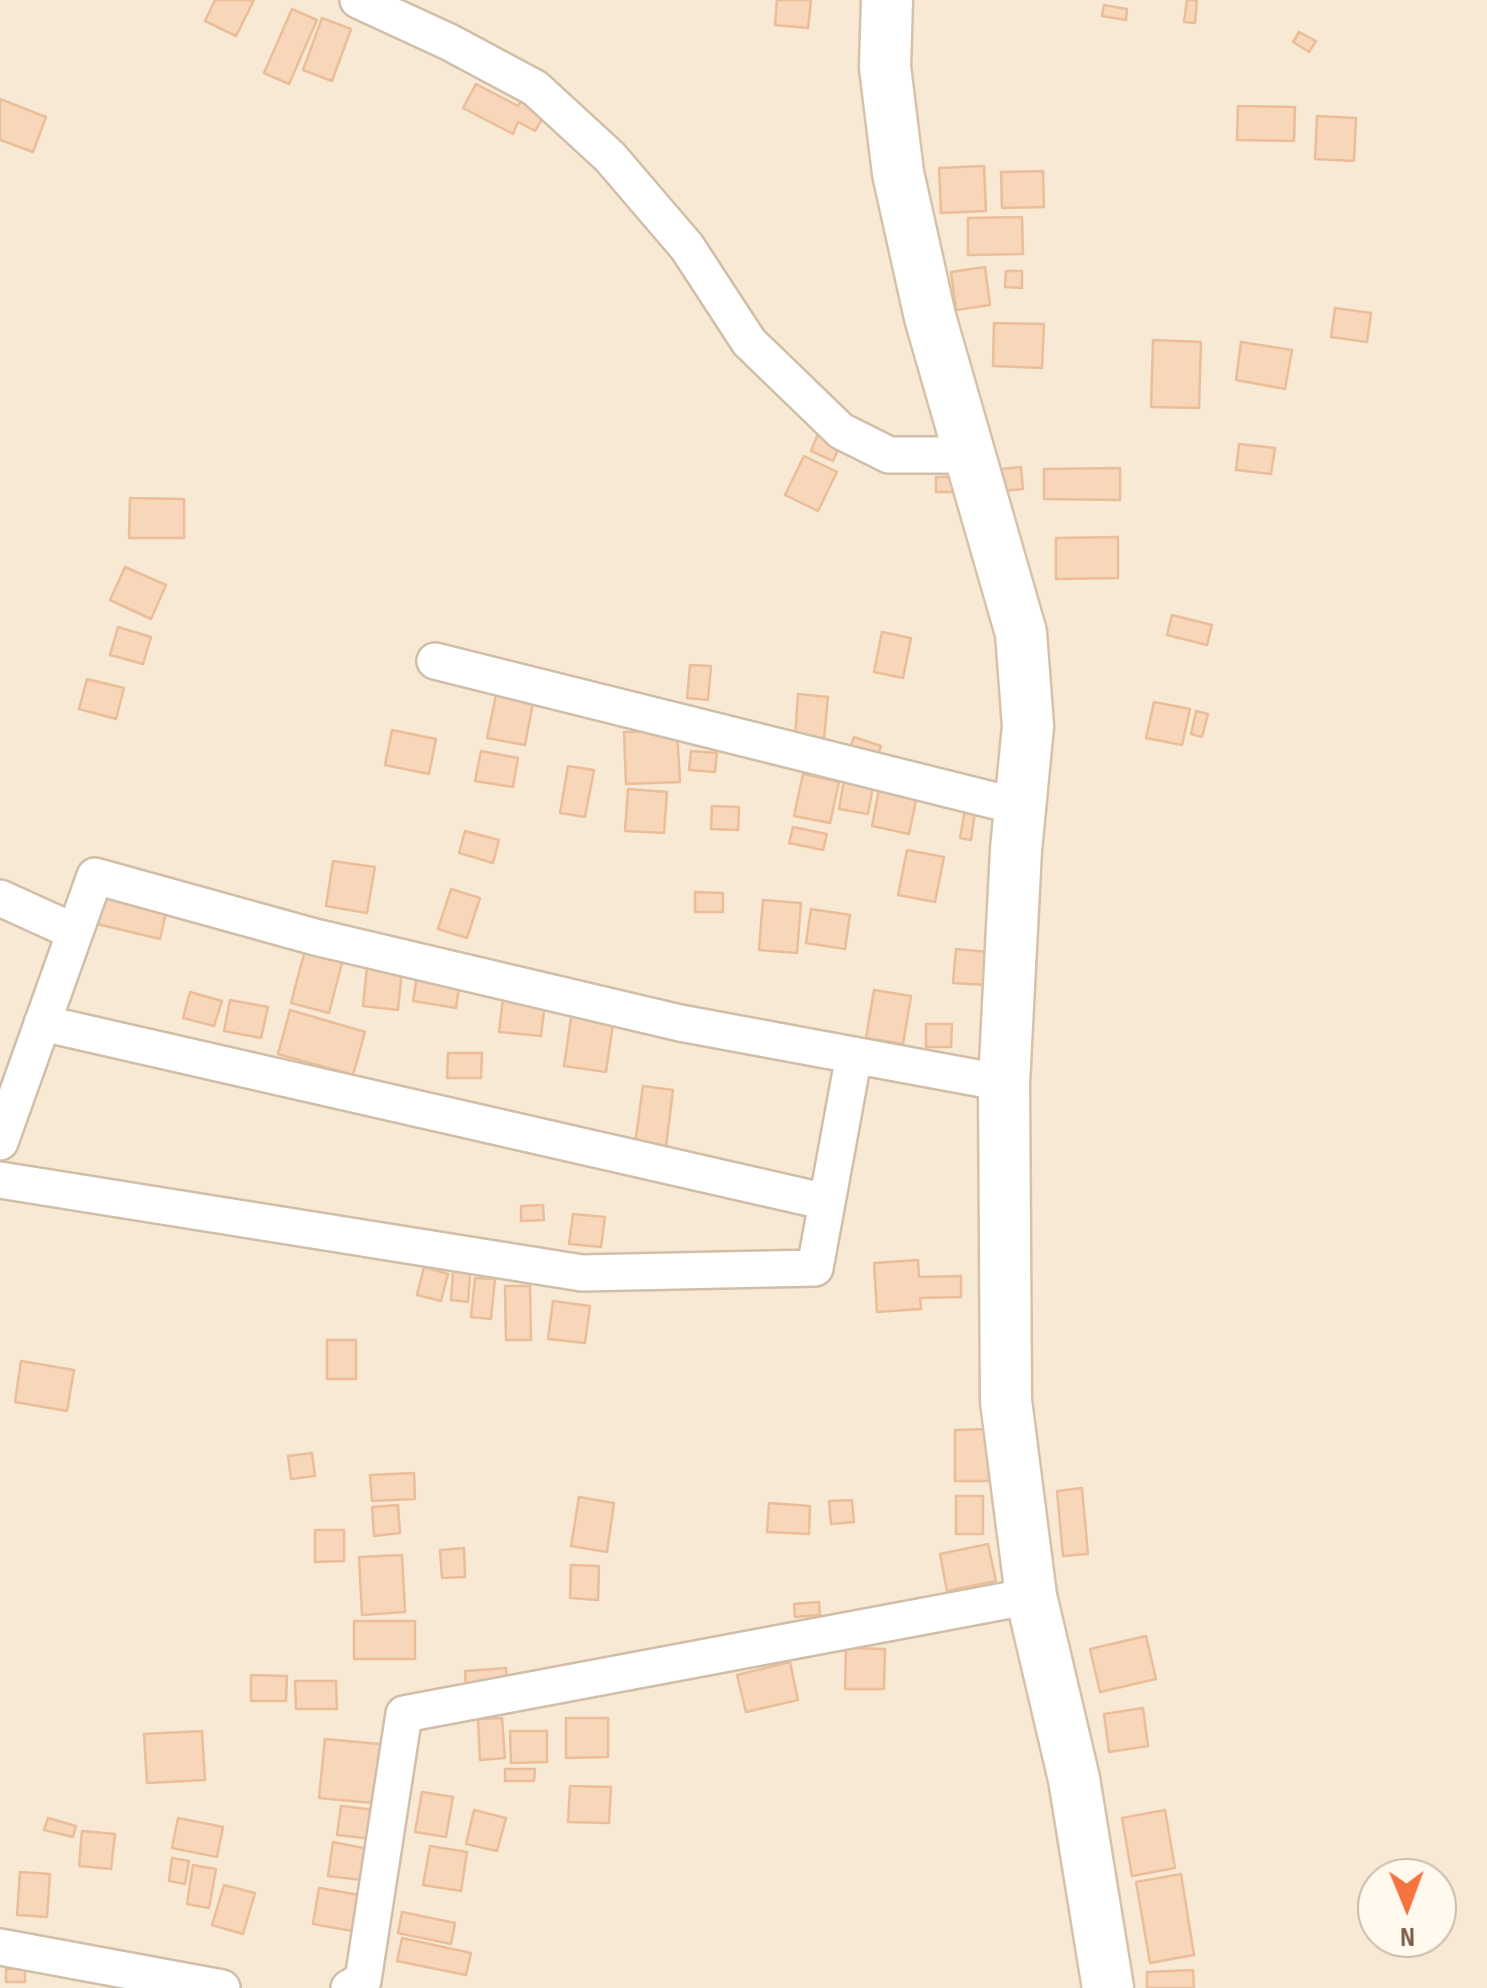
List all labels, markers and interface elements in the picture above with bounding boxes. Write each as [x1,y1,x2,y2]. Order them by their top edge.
north arrow [1357,1858,1457,1958]
text: N [1400,1920,1415,1953]

